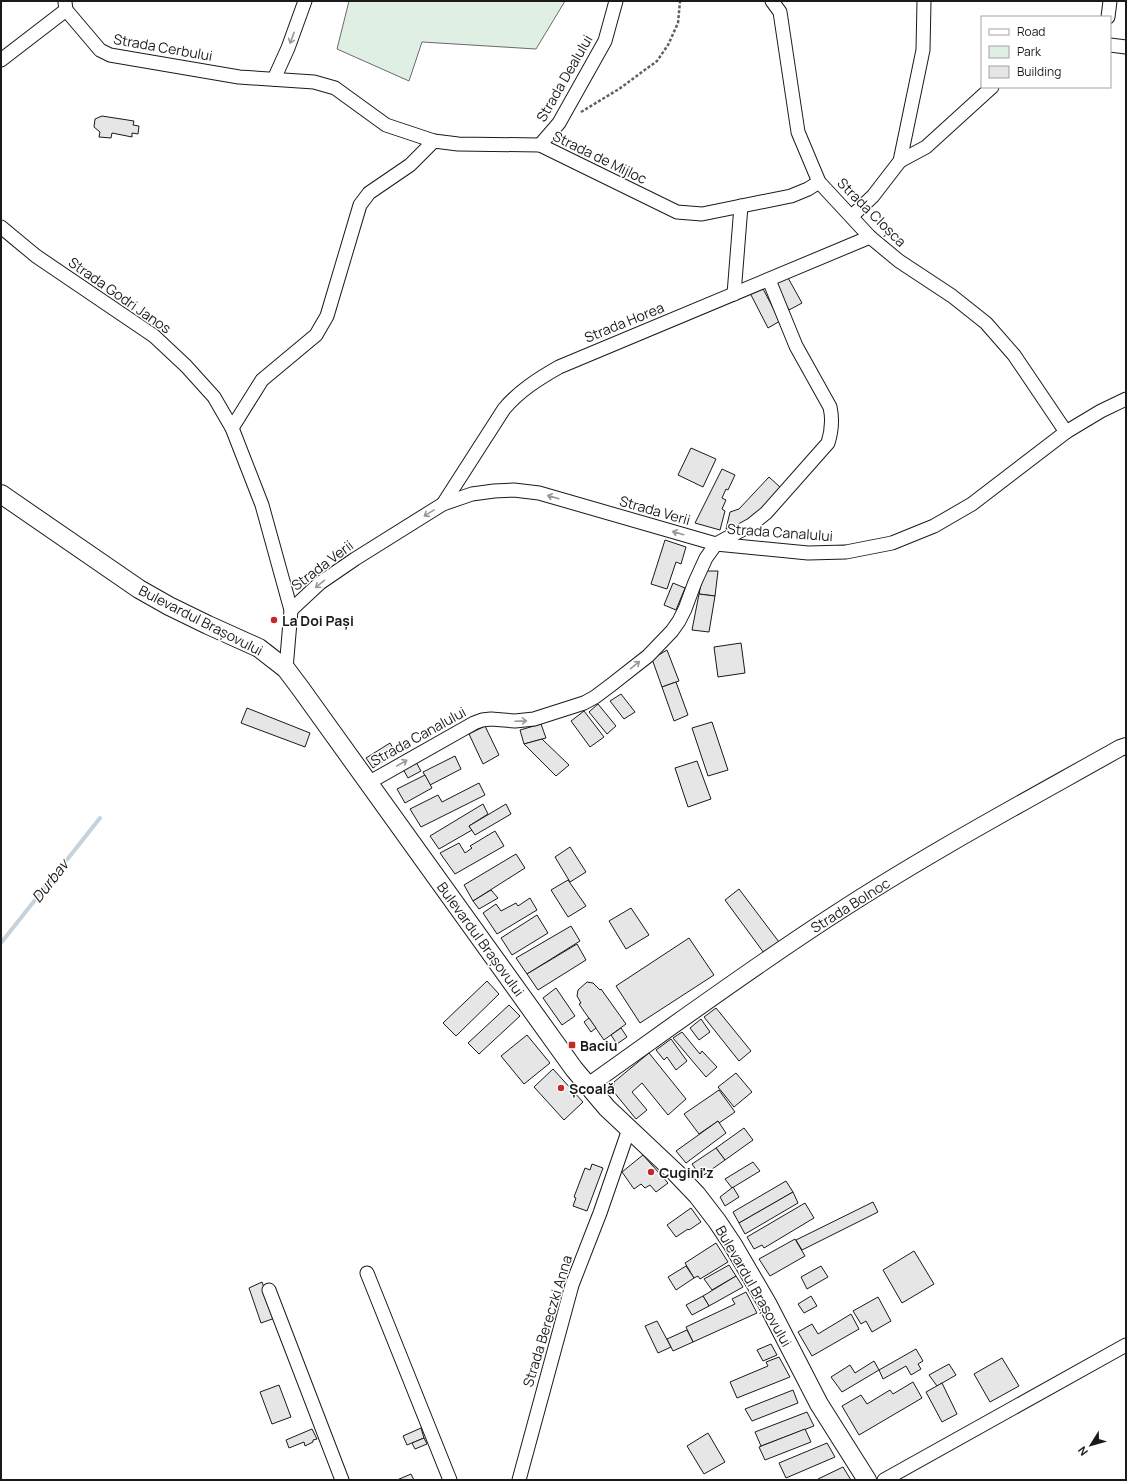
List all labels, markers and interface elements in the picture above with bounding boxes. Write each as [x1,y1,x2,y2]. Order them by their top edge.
legend [981,16,1111,88]
text: Road [1017,23,1045,40]
street label: Strada Cerbului [112,29,214,65]
one-way arrow [287,31,295,43]
street label: Strada Dealului [531,31,597,125]
text: Park [1017,43,1042,60]
text: Building [1017,63,1061,80]
street label: Strada de Mijloc [550,126,651,188]
street label: Strada Cloșca [833,173,911,251]
street label: Strada Godri Janos [65,252,175,338]
street label: Strada Horea [581,297,667,347]
street label: Strada Verii [617,491,693,529]
one-way arrow [547,493,560,500]
one-way arrow [423,510,435,518]
street label: Strada Canalului [726,519,834,545]
one-way arrow [672,529,685,536]
street label: Strada Verii [287,535,357,595]
street label: Bulevardul Brașovului [136,580,266,660]
one-way arrow [314,580,325,589]
place label: La Doi Pași [282,611,354,630]
marker: La Doi Pași [269,615,279,625]
one-way arrow [630,661,641,670]
street label: Strada Canalului [367,702,469,770]
one-way arrow [514,717,527,724]
one-way arrow [396,759,408,767]
water label: Durbav [27,853,75,907]
street label: Strada Bolnoc [807,873,893,937]
street label: Bulevardul Brașovului [433,878,529,1000]
place label: Baciu [580,1036,617,1055]
marker: Baciu [567,1040,577,1050]
place label: Școală [569,1079,615,1098]
marker: Școală [556,1083,566,1093]
place label: Cugini'z [659,1163,714,1182]
marker: Cugini'z [646,1167,656,1177]
street label: Bulevardul Brașovului [712,1222,796,1350]
street label: Strada Bereczki Anna [518,1253,576,1389]
north arrow [1071,1425,1111,1465]
text: N [1074,1444,1091,1459]

